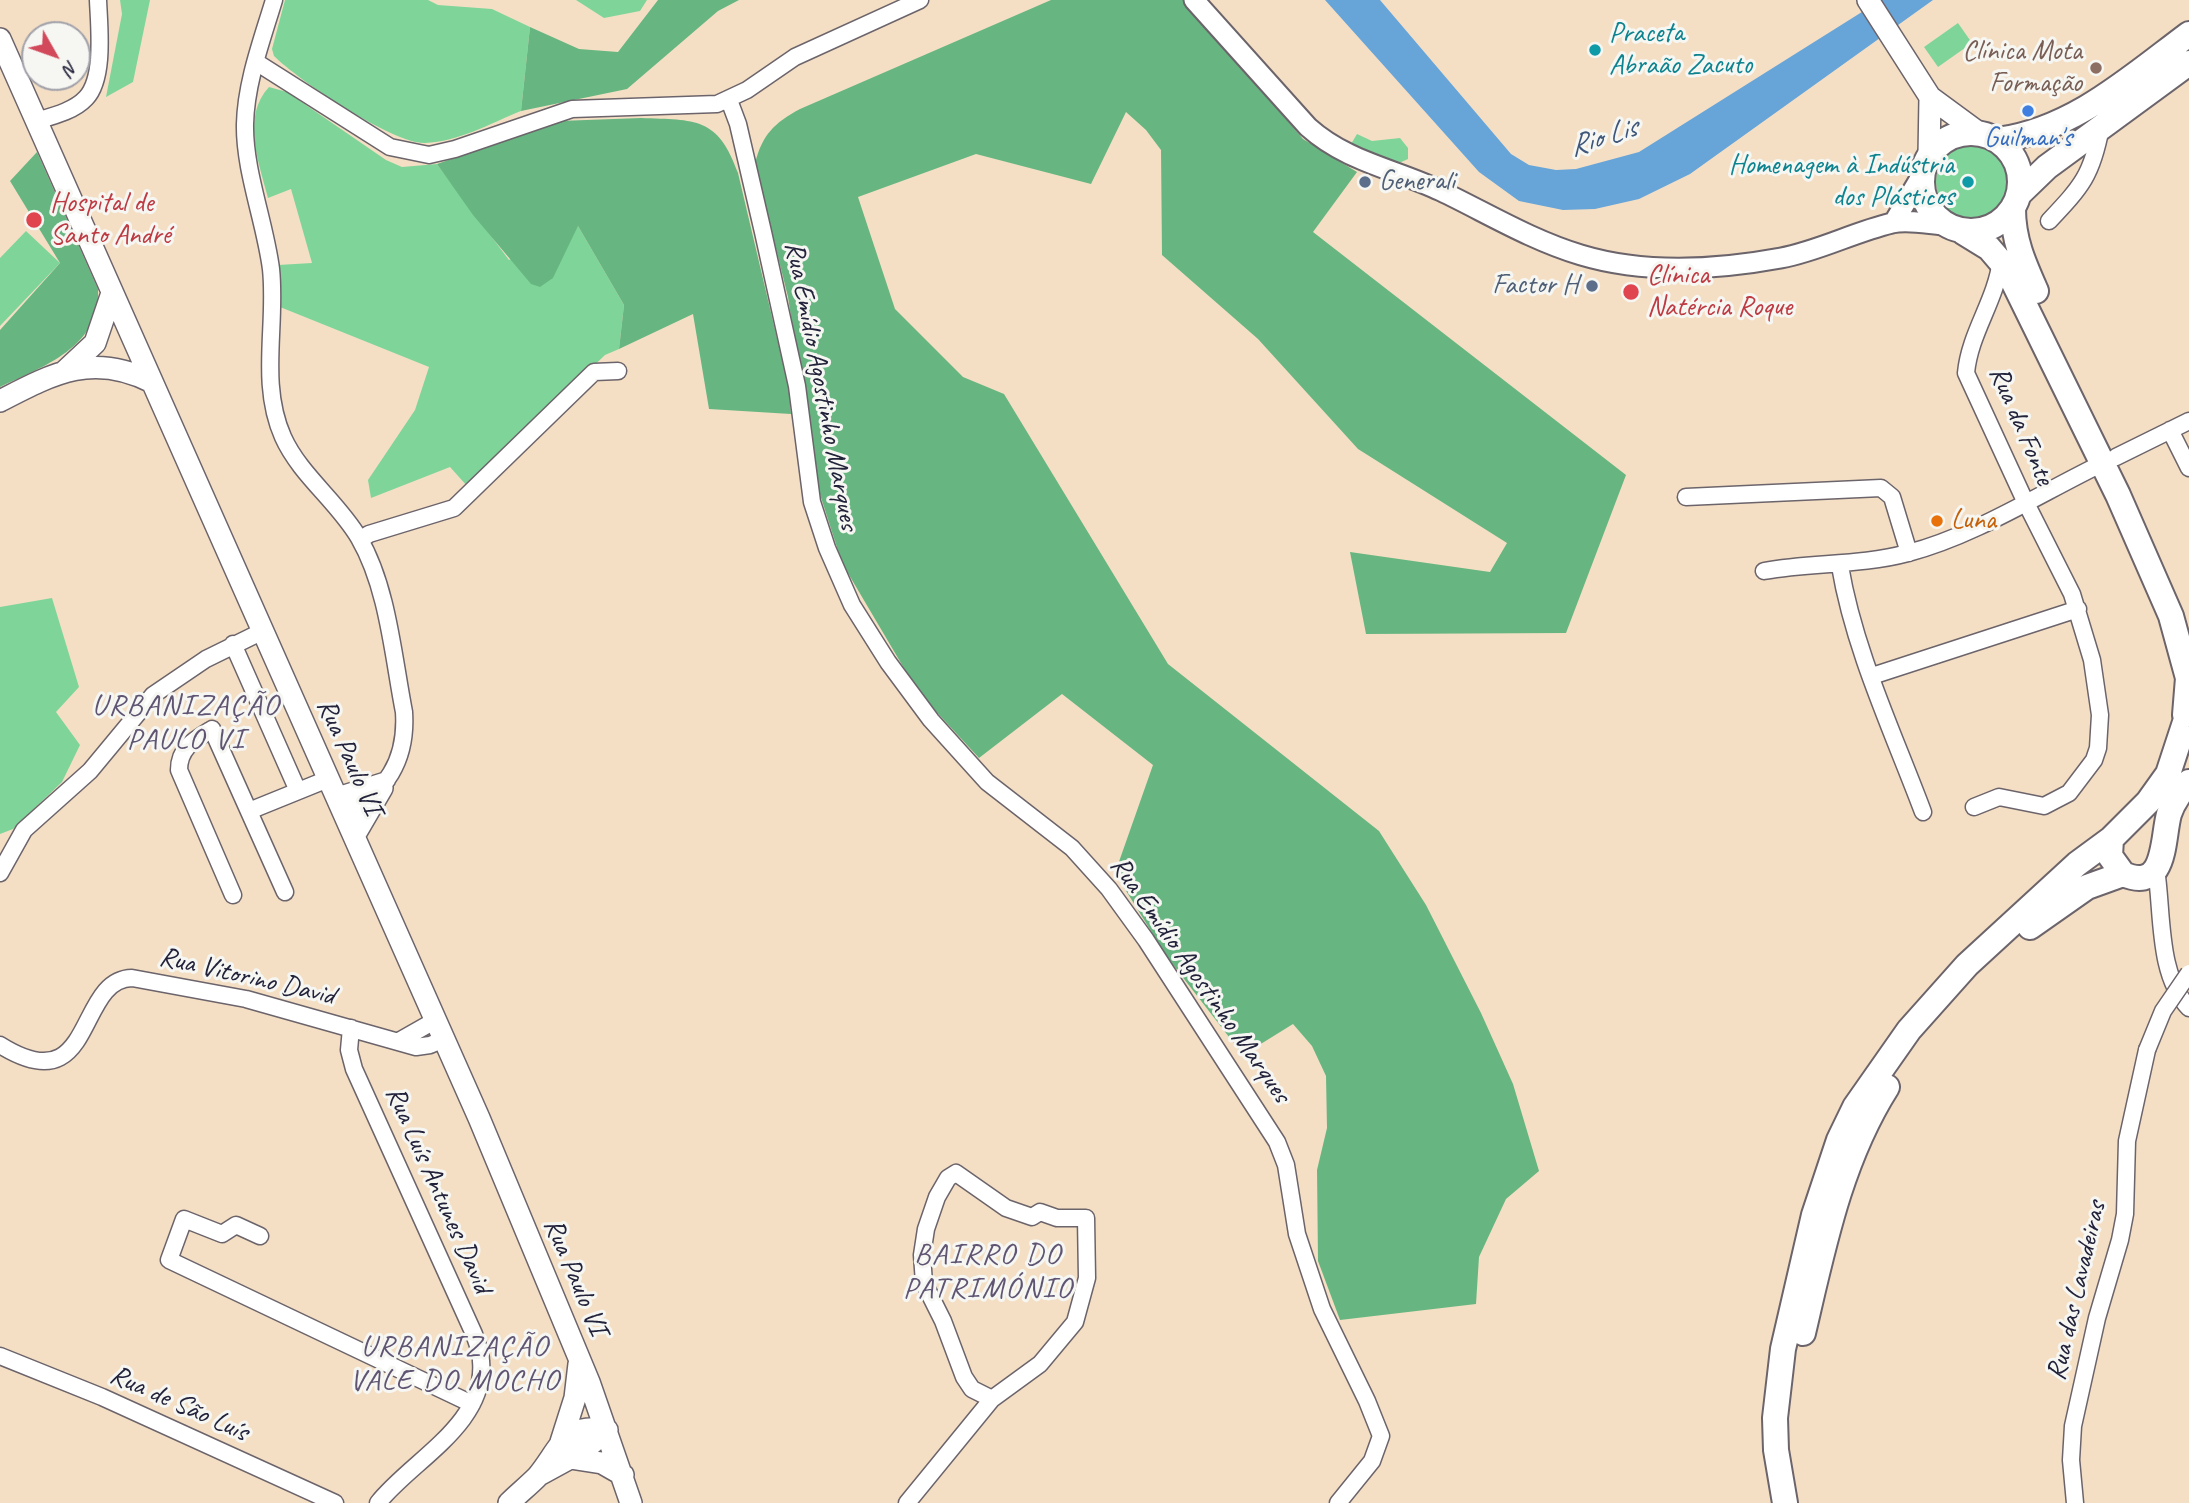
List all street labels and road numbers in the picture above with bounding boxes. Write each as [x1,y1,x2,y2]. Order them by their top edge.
street label: Rua Emídio Agostinho Marques [777,239,865,533]
street label: Rua da Fonte [1981,362,2061,490]
street label: Rua Paulo VI [309,694,389,820]
street label: Rua Emídio Agostinho Marques [1102,850,1298,1110]
street label: Rua Vitorino David [156,941,338,1013]
street label: Rua Luís Antunes David [377,1081,499,1299]
street label: Rua das Lavadeiras [2040,1198,2114,1384]
street label: Rua Paulo VI [535,1214,615,1340]
street label: Rua de São Luís [105,1359,253,1449]

